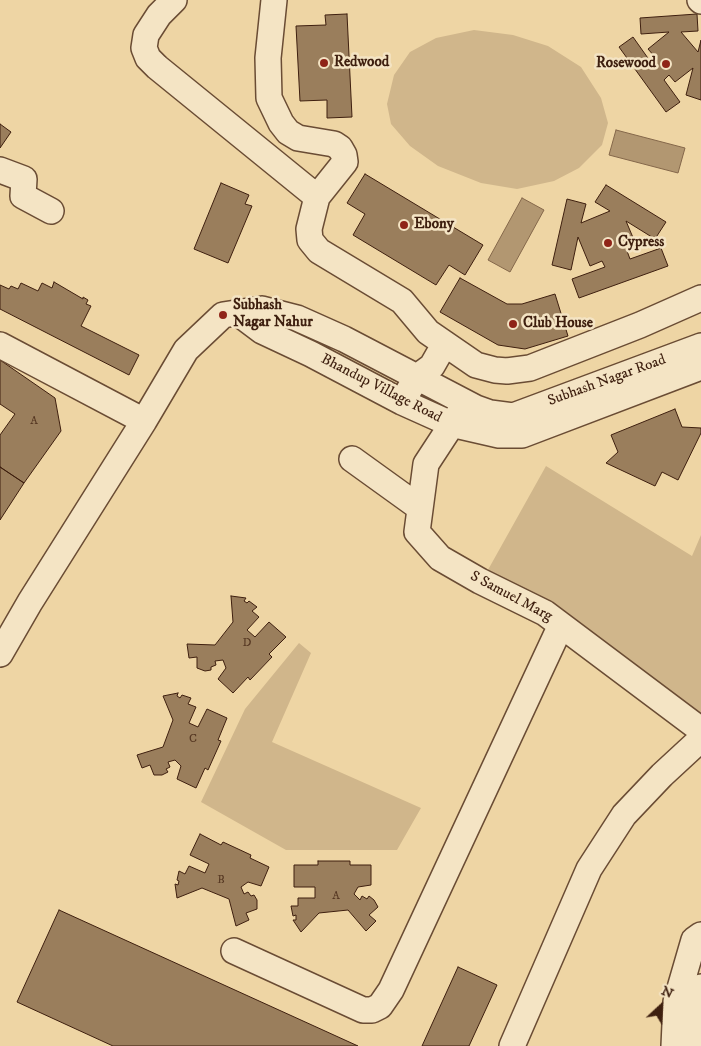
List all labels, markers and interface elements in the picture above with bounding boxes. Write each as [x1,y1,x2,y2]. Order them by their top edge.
place label: Redwood [334,54,389,72]
place label: Rosewood [596,55,656,73]
marker: Redwood [318,57,330,69]
marker: Rosewood [660,58,672,70]
place label: Ebony [414,216,454,234]
marker: Ebony [398,219,410,231]
place label: Cypress [618,234,664,252]
marker: Cypress [602,237,614,249]
place label: Subhash Nagar Nahur [233,297,313,332]
marker: Subhash Nagar Nahur [217,309,229,321]
place label: Club House [523,315,593,333]
marker: Club House [507,318,519,330]
street label: Bhandup Village Road [318,351,444,427]
street label: Subhash Nagar Road [546,351,668,411]
house number: A [30,415,38,429]
street label: S Samuel Marg [467,568,555,626]
house number: D [243,637,251,651]
house number: C [189,733,197,747]
house number: B [217,874,225,888]
house number: A [332,890,340,904]
north arrow [636,981,686,1031]
text: N [658,982,676,1003]

